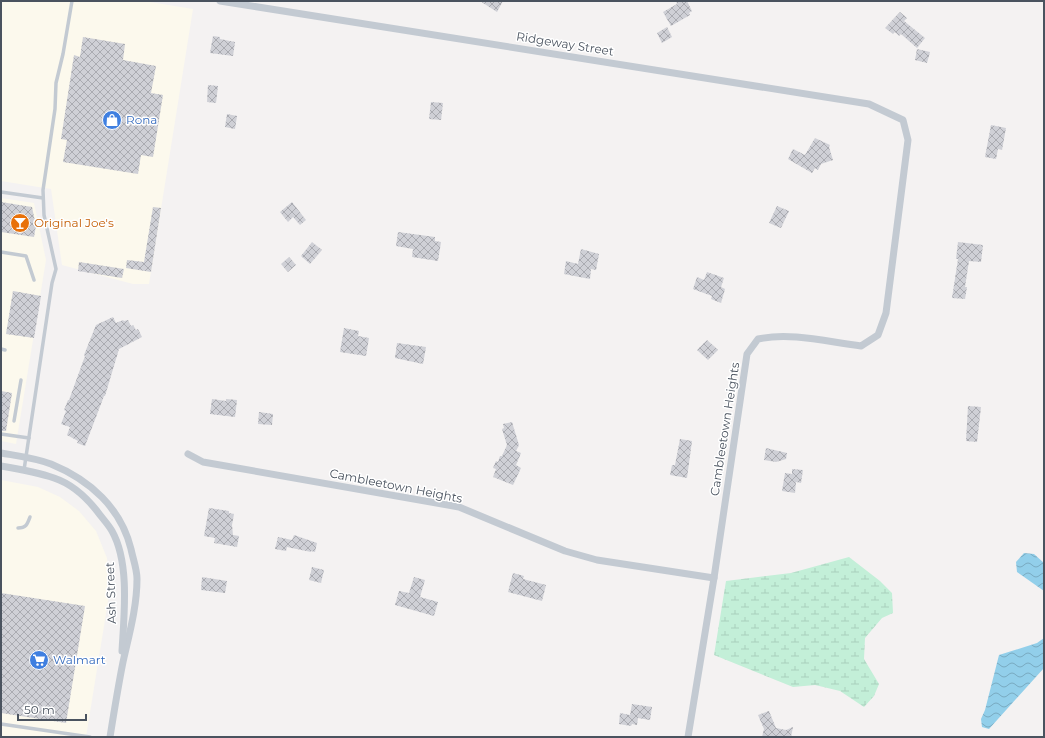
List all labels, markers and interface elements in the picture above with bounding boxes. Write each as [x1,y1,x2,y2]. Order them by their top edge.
street label: Ridgeway Street [515,28,615,59]
shop icon: Rona [101,109,123,131]
place label: Rona [126,112,157,127]
bar icon: Original Joe's [9,212,31,234]
place label: Original Joe's [34,215,114,230]
street label: Cambleetown Heights [707,361,743,497]
street label: Cambleetown Heights [328,465,464,506]
street label: Ash Street [102,562,119,624]
supermarket icon: Walmart [28,649,50,671]
place label: Walmart [53,652,106,667]
scale bar [18,696,86,722]
text: 50 m [24,702,55,717]

